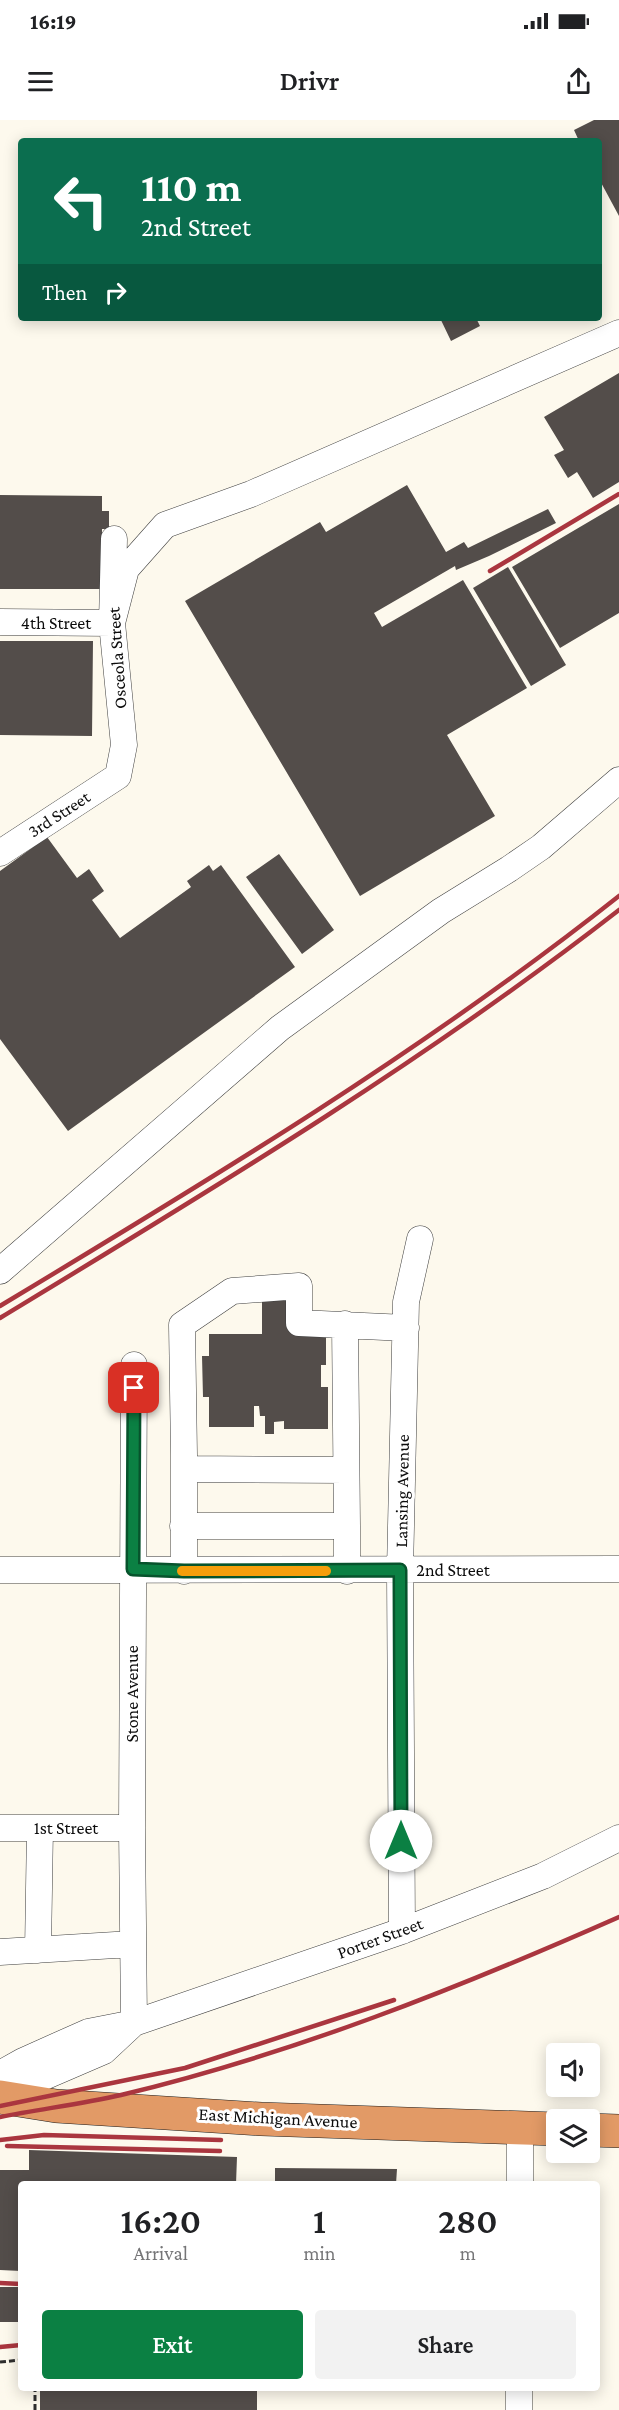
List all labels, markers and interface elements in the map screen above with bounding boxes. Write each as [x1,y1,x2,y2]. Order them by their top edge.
text: 16:19 [30,9,77,34]
icon: menu [24,65,57,98]
icon: share [562,65,595,98]
text: Drivr [280,66,339,96]
icon: left [42,162,120,240]
text: 110 m [141,163,242,210]
text: 2nd Street [141,212,251,242]
icon: right [99,276,132,309]
text: Then [42,280,87,305]
street label: Osceola Street [103,605,131,710]
street label: 4th Street [21,613,92,633]
street label: 3rd Street [24,786,94,841]
pin [108,1362,159,1413]
icon: arrive [117,1371,150,1404]
street label: Lansing Avenue [391,1434,413,1548]
street label: 2nd Street [416,1560,491,1580]
street label: Stone Avenue [122,1645,142,1743]
position arrow [369,1809,433,1873]
street label: 1st Street [34,1818,99,1838]
street label: Porter Street [334,1913,427,1963]
map controls [546,2043,600,2163]
button: sound [546,2043,600,2097]
street label: East Michigan Avenue [198,2104,358,2132]
button: layers [546,2109,600,2163]
text: 16:20 [120,2201,201,2241]
text: 1 [313,2201,326,2241]
text: 280 [438,2201,498,2241]
text: Arrival [134,2242,188,2264]
text: min [303,2242,336,2264]
text: m [460,2242,476,2264]
button: Exit [42,2310,303,2379]
button: Share [315,2310,576,2379]

